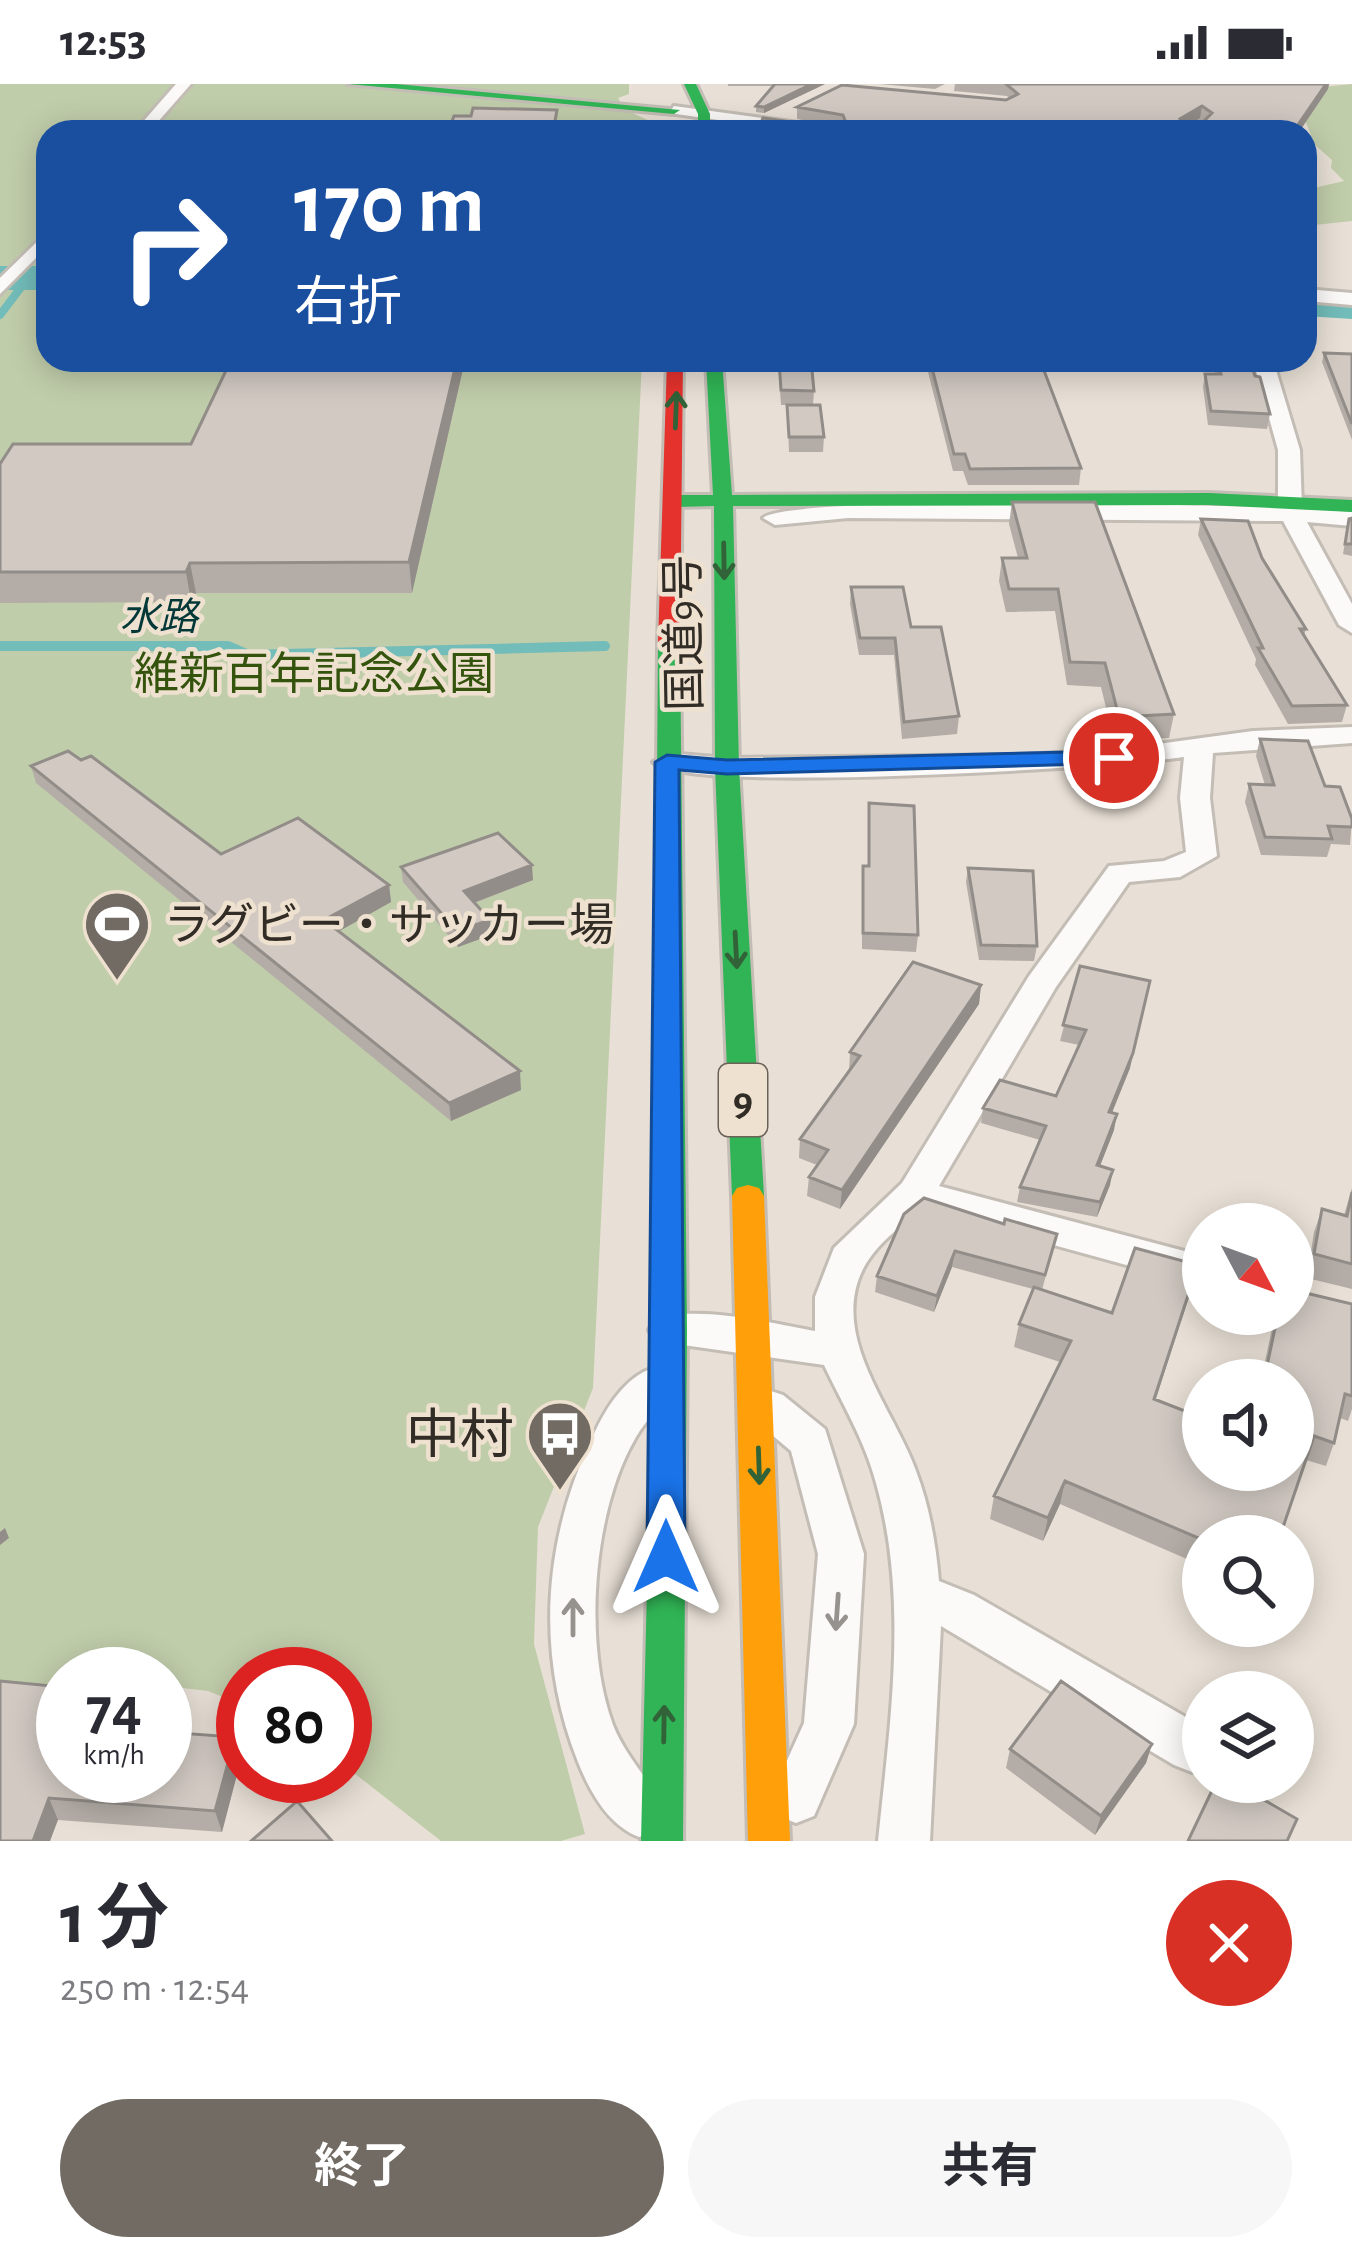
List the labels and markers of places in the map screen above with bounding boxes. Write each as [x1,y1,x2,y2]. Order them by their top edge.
pin [1063,707,1165,809]
sports icon: ラグビー・サッカー場 [82,889,152,983]
place label: ラグビー・サッカー場 [164,902,614,949]
bus stop icon: 中村 [525,1399,595,1493]
place label: 中村 [406,1407,514,1464]

